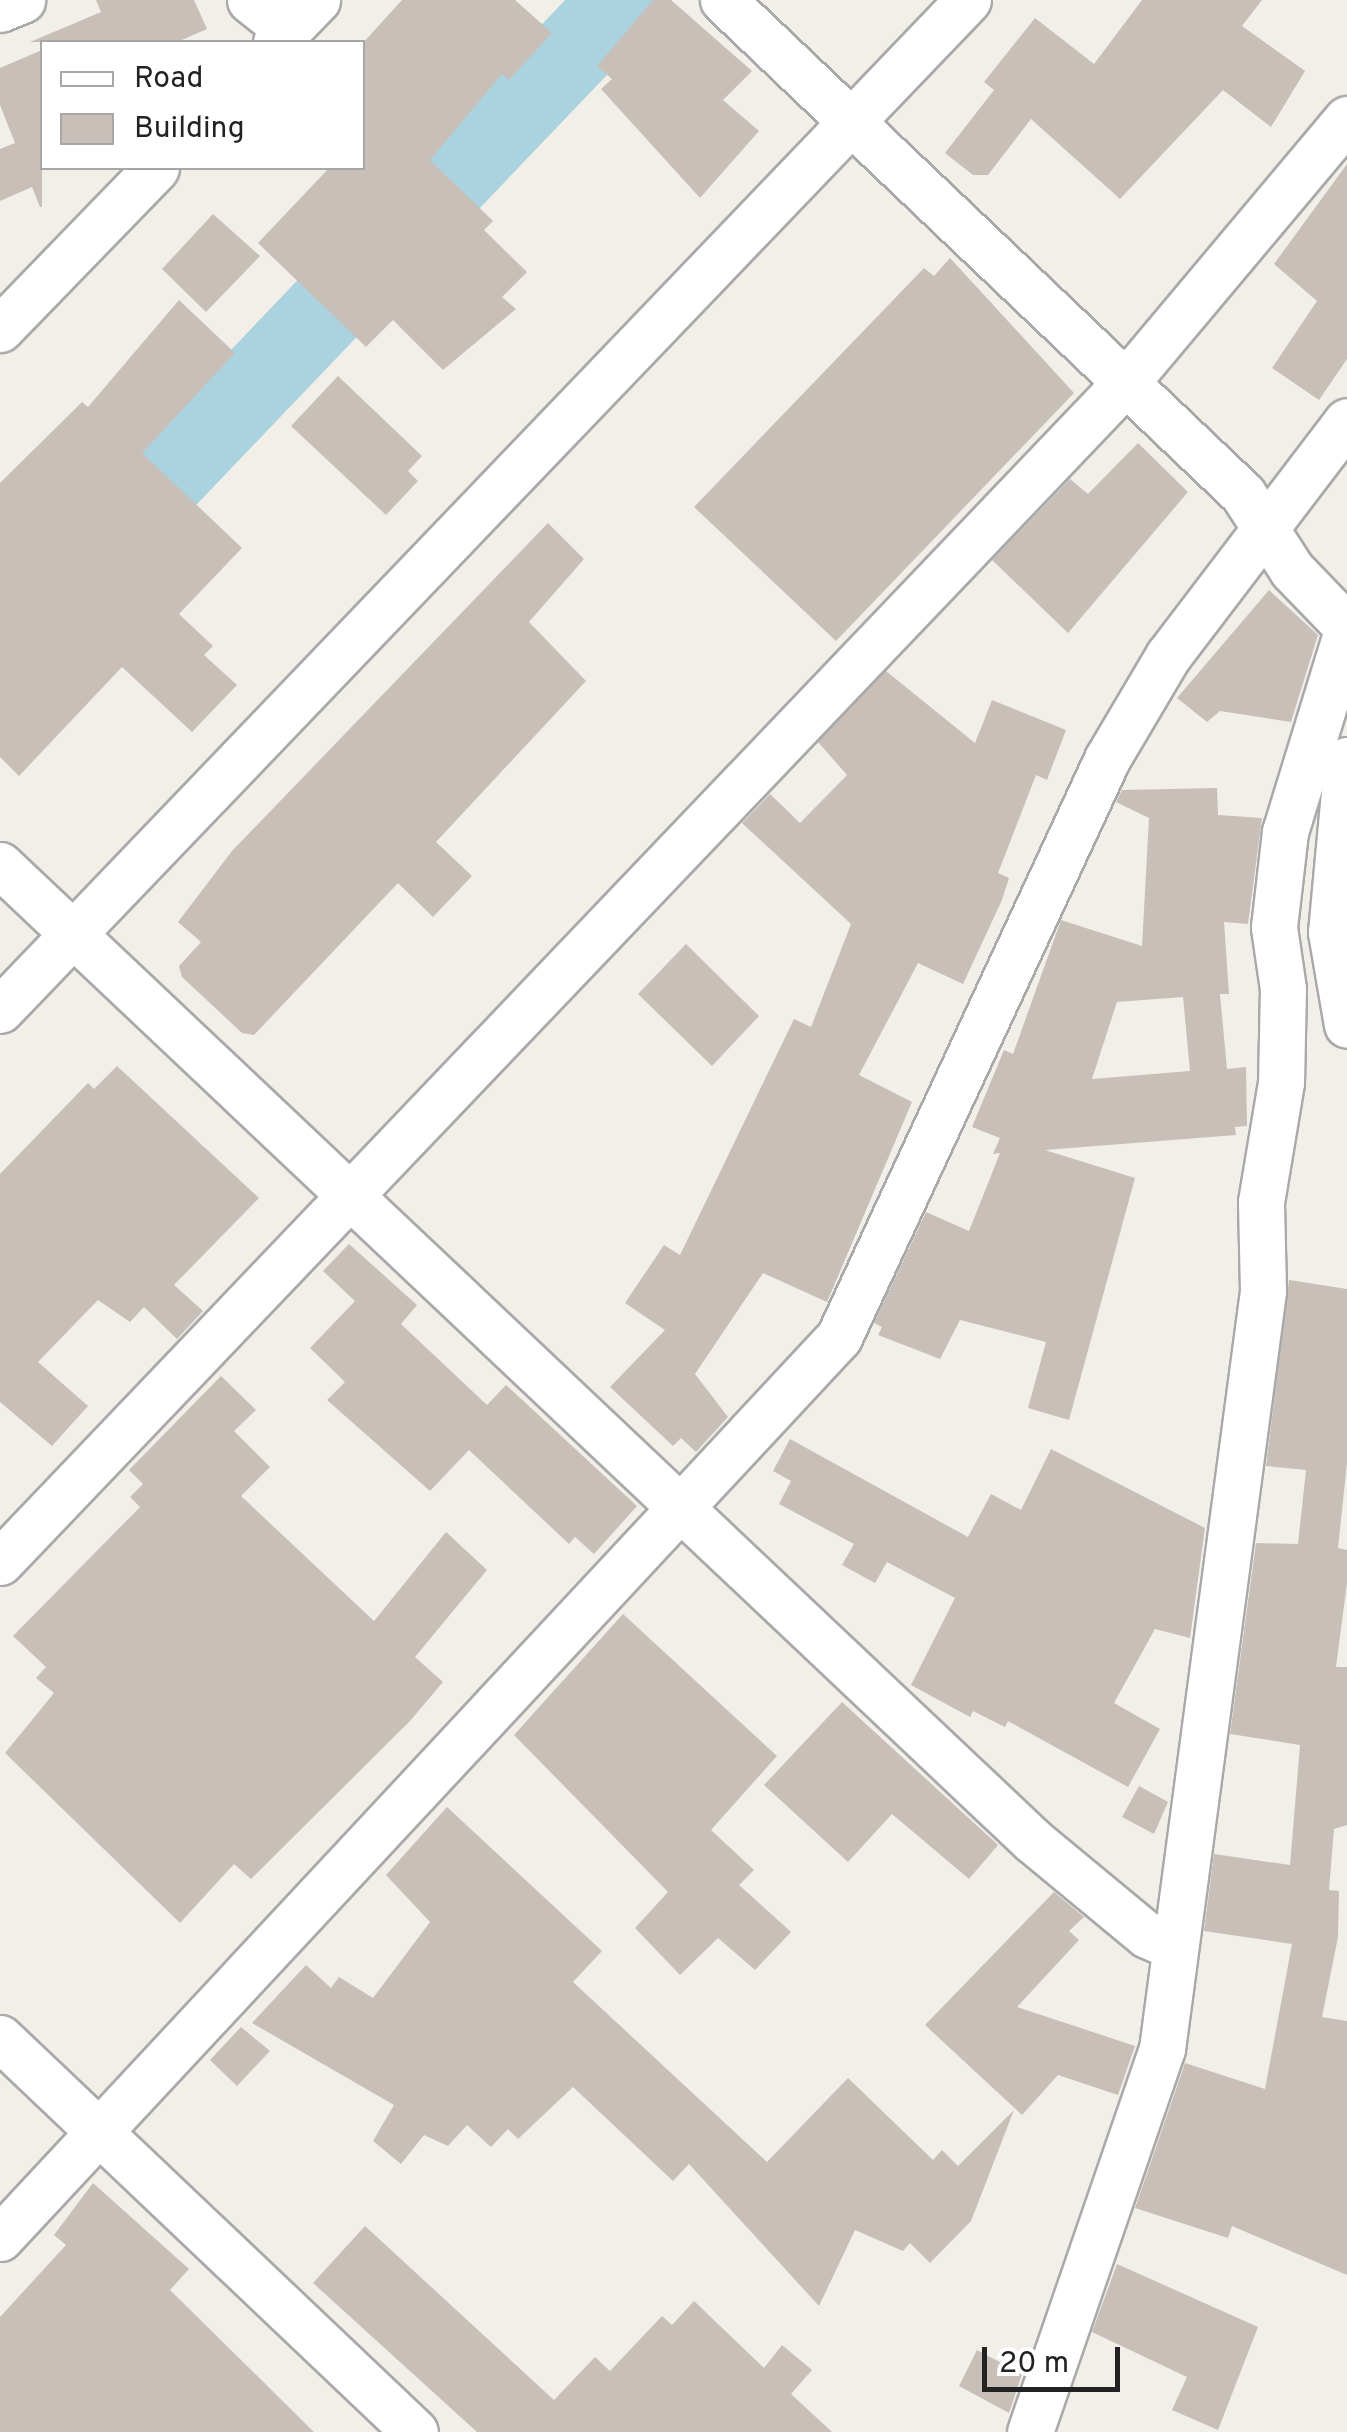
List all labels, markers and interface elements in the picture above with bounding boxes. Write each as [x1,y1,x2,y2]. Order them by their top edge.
legend [40,40,365,170]
text: Road [134,61,203,98]
text: Building [134,111,245,148]
scale bar [987,2327,1124,2389]
text: 20 m [999,2346,1069,2383]

